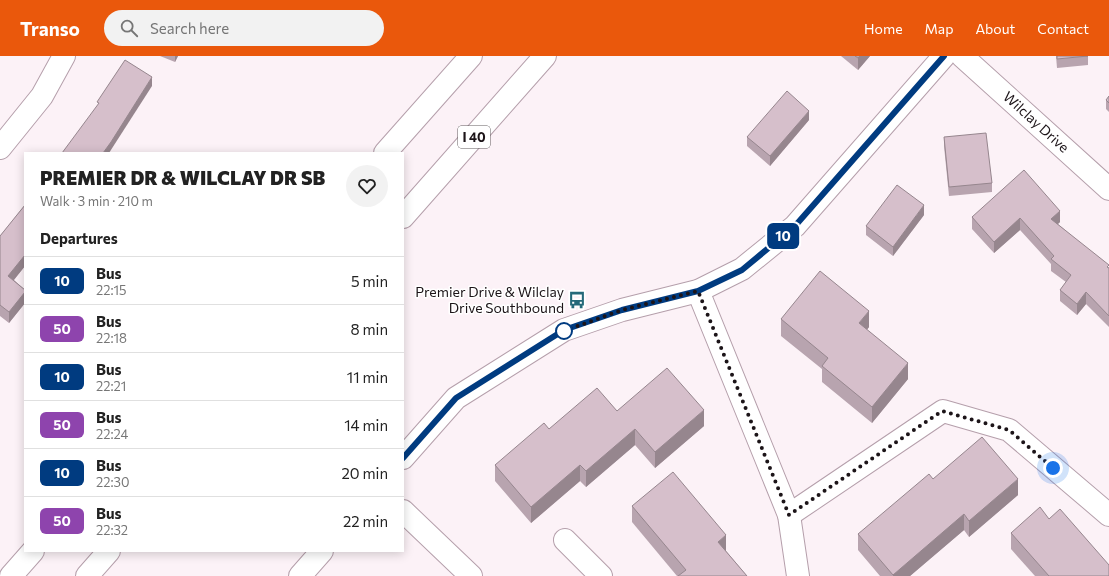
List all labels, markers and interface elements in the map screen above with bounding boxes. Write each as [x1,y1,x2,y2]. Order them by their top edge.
search box [104,10,384,46]
text: Transo [20,17,80,40]
icon: search [118,17,140,39]
text: Search here [150,19,229,37]
text: Home [864,20,903,37]
text: Map [925,20,953,37]
text: About [975,20,1015,37]
text: Contact [1037,20,1089,37]
street label: Wilclay Drive [1000,88,1073,156]
road number: I 40 [458,126,490,148]
button: heart [346,165,388,207]
text: PREMIER DR & WILCLAY DR SB [40,166,325,189]
text: Walk · 3 min · 210 m [40,193,153,209]
line badge: 10 [765,223,801,249]
text: 10 [775,227,791,244]
text: Departures [40,229,118,247]
text: Bus [96,264,121,282]
text: 10 [54,272,70,289]
text: 5 min [351,272,388,290]
text: 22:15 [96,282,127,298]
place label: Premier Drive & Wilclay Drive Southbound [415,283,564,316]
bus stop icon: Premier Drive & Wilclay Drive Southbound [567,290,587,310]
text: Bus [96,312,121,330]
text: 50 [53,320,71,337]
text: 8 min [350,320,388,338]
unlabelled marker [555,322,573,340]
text: 22:18 [96,330,127,346]
text: Bus [96,360,121,378]
text: 10 [54,368,70,385]
text: 11 min [347,368,388,386]
text: 22:21 [96,378,126,394]
text: Bus [96,408,121,426]
text: 50 [53,416,71,433]
text: 14 min [344,416,388,434]
text: 22:24 [96,426,128,442]
text: Bus [96,456,121,474]
your location [1043,458,1063,478]
text: 10 [54,464,70,481]
text: 20 min [342,464,388,482]
text: 22:30 [96,474,129,490]
text: Bus [96,504,121,522]
text: 50 [53,512,71,529]
text: 22 min [343,512,388,530]
text: 22:32 [96,522,128,538]

